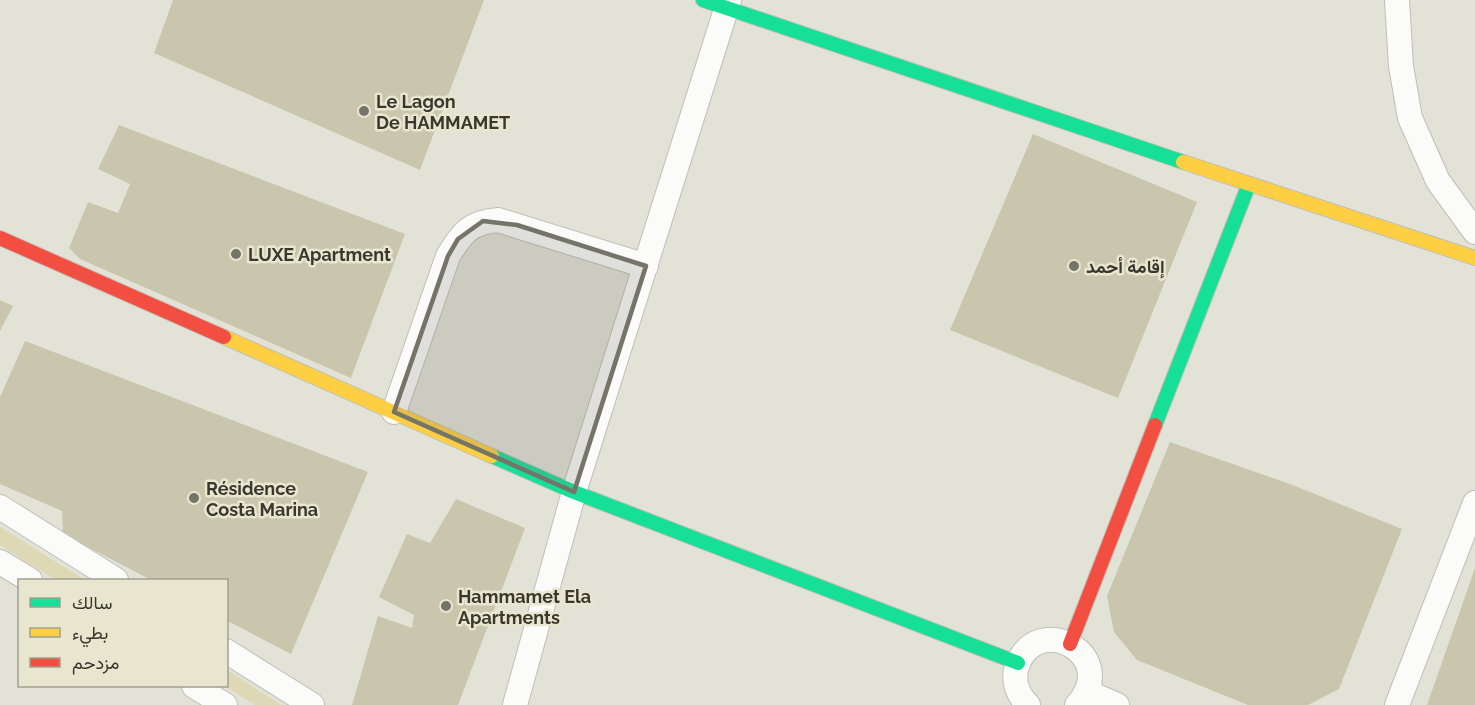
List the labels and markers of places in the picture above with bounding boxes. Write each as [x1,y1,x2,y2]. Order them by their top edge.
place label: Le Lagon De HAMMAMET [376,91,510,133]
marker: Le Lagon De HAMMAMET [357,104,371,118]
place label: LUXE Apartment [248,244,391,265]
marker: LUXE Apartment [229,247,243,261]
place label: إقامة أحمد [1086,256,1165,279]
marker: إقامة أحمد [1067,259,1081,273]
place label: Résidence Costa Marina [206,478,318,520]
marker: Résidence Costa Marina [187,491,201,505]
place label: Hammamet Ela Apartments [458,586,591,628]
marker: Hammamet Ela Apartments [439,599,453,613]

